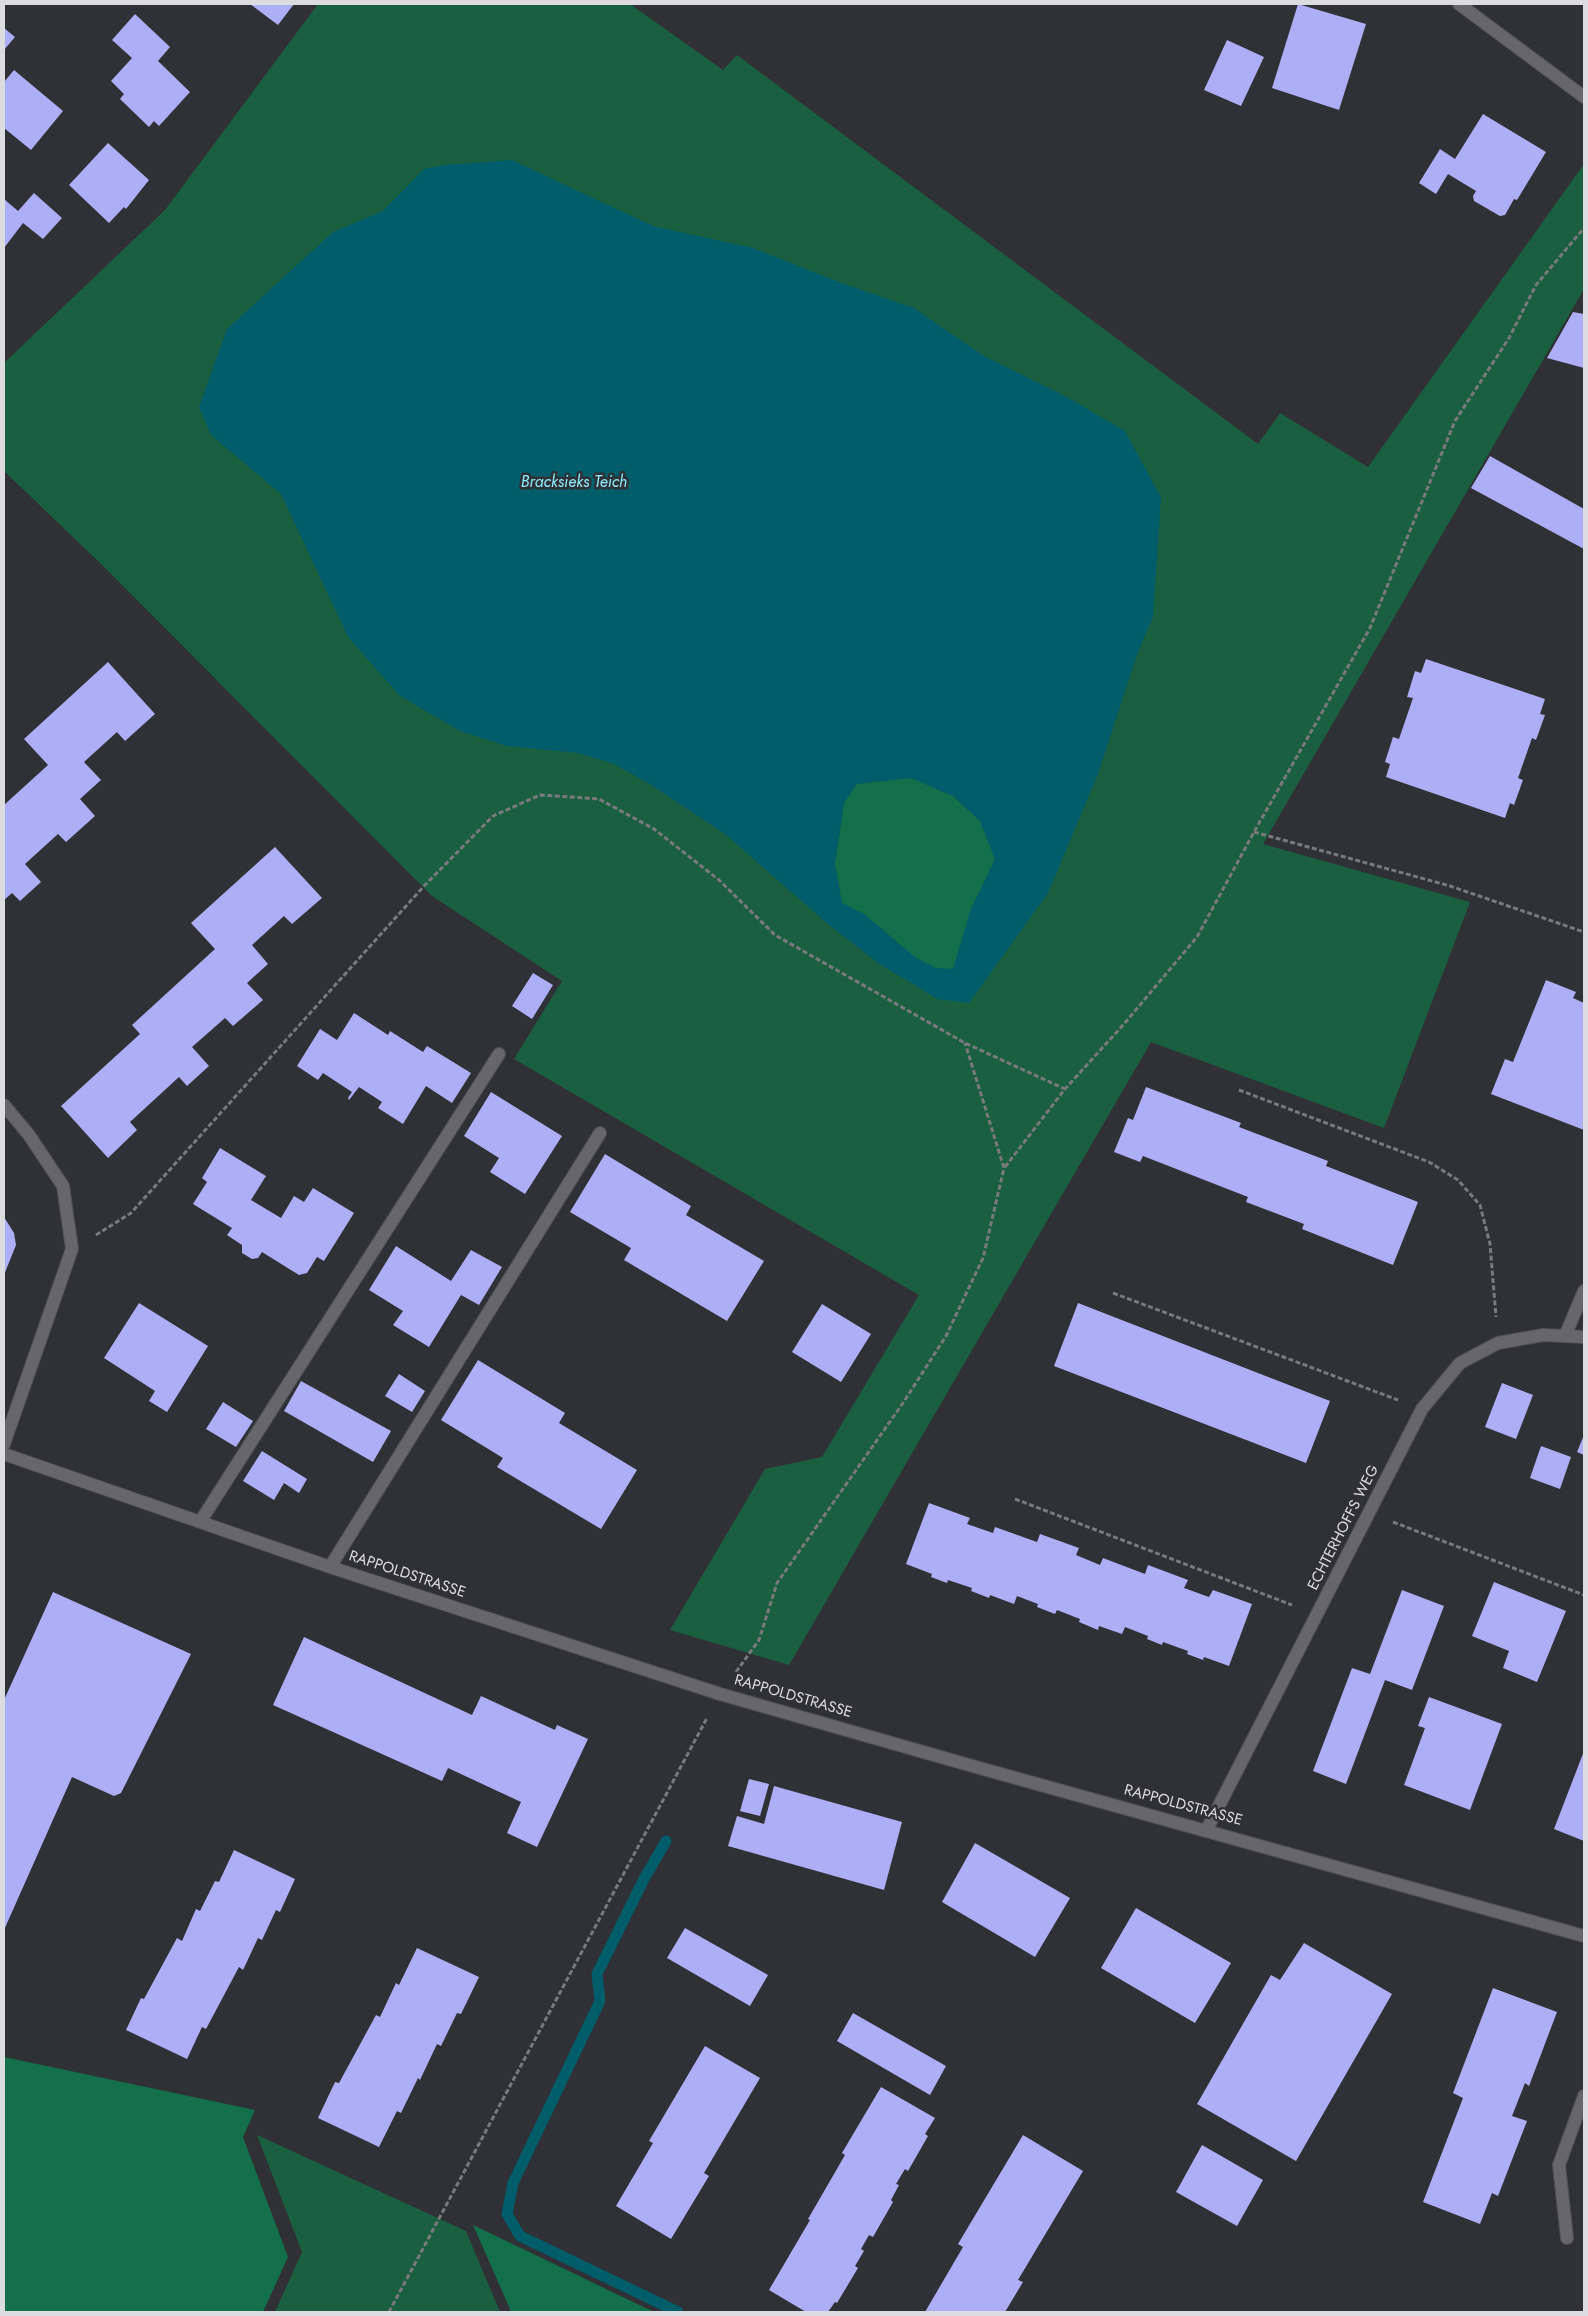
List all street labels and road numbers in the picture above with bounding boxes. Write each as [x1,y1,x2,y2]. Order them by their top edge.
street label: ECHTERHOFFS WEG [1305,1462,1383,1594]
street label: RAPPOLDSTRASSE [346,1548,468,1602]
street label: RAPPOLDSTRASSE [732,1672,854,1722]
street label: RAPPOLDSTRASSE [1122,1782,1244,1830]

